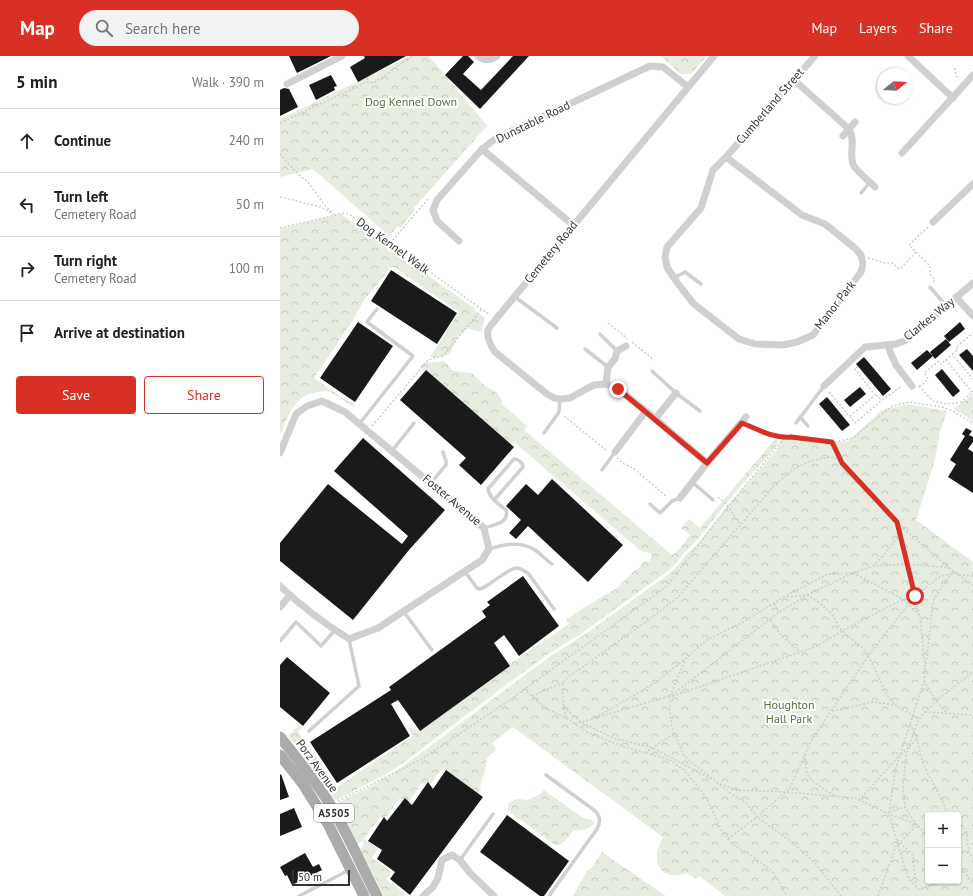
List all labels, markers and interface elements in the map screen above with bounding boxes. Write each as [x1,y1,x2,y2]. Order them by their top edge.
search box [79,10,359,46]
text: Map [20,16,55,40]
icon: search [93,17,115,39]
text: Search here [125,19,201,38]
text: Map [811,19,837,37]
text: Layers [859,19,897,37]
text: Share [919,19,953,37]
street label: Cumberland Street [733,65,807,147]
north arrow [877,68,913,104]
text: 5 min [16,71,57,93]
text: Walk · 390 m [192,74,264,91]
park label: Dog Kennel Down [365,94,457,109]
street label: Dunstable Road [493,97,572,146]
icon: ahead [16,130,38,152]
text: Continue [54,131,111,150]
text: 240 m [229,132,264,149]
text: Turn left [54,187,108,206]
icon: left [16,194,38,216]
text: 50 m [236,196,264,213]
text: Cemetery Road [54,206,137,223]
street label: Dog Kennel Walk [354,214,433,277]
street label: Cemetery Road [521,217,580,286]
text: Turn right [54,251,117,270]
icon: right [16,258,38,280]
text: 100 m [229,260,264,277]
text: Cemetery Road [54,270,137,287]
street label: Manor Park [811,277,858,332]
street label: Clarkes Way [900,293,957,344]
icon: arrive [16,322,38,344]
text: Arrive at destination [54,323,185,342]
button: Save [16,376,136,414]
button: Share [144,376,264,414]
route end [609,380,627,398]
street label: Foster Avenue [420,471,485,529]
route start [906,587,924,605]
park label: Houghton Hall Park [764,697,814,726]
street label: Porz Avenue [293,736,342,795]
road number: A5505 [314,804,354,822]
map controls [925,812,961,884]
button: + [925,812,961,848]
button: − [925,848,961,884]
scale bar [292,868,350,887]
text: 50 m [298,870,322,884]

